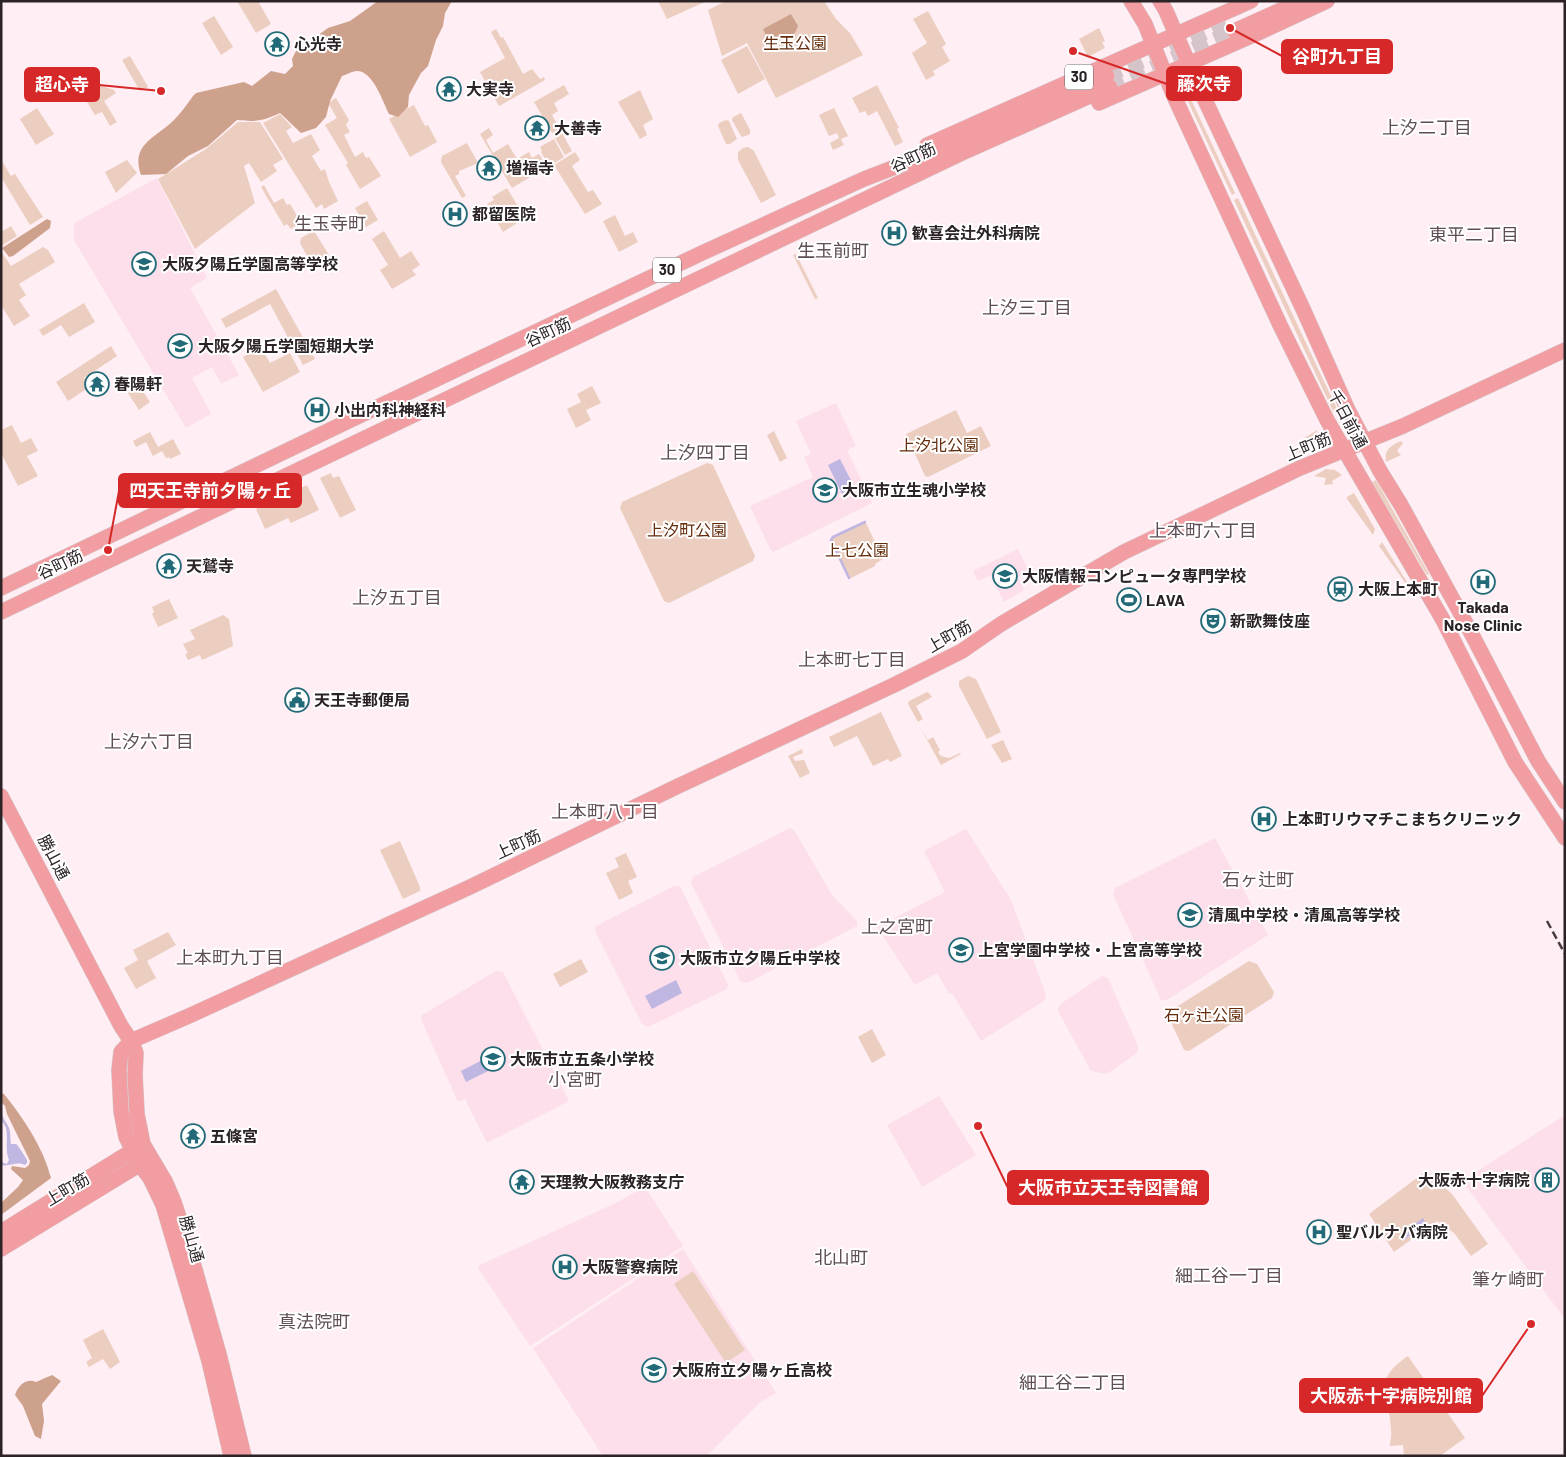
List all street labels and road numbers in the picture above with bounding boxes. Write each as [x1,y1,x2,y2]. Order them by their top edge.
road number: 30 [1065,64,1093,90]
street label: 谷町筋 [887,137,939,176]
road number: 30 [653,258,681,282]
street label: 谷町筋 [522,313,574,350]
street label: 千日前通 [1325,386,1372,451]
street label: 上町筋 [1282,427,1334,464]
street label: 谷町筋 [34,544,86,583]
street label: 上町筋 [923,615,974,656]
street label: 上町筋 [492,825,544,862]
street label: 勝山通 [35,831,74,882]
street label: 上町筋 [41,1168,92,1209]
street label: 勝山通 [177,1213,208,1265]

